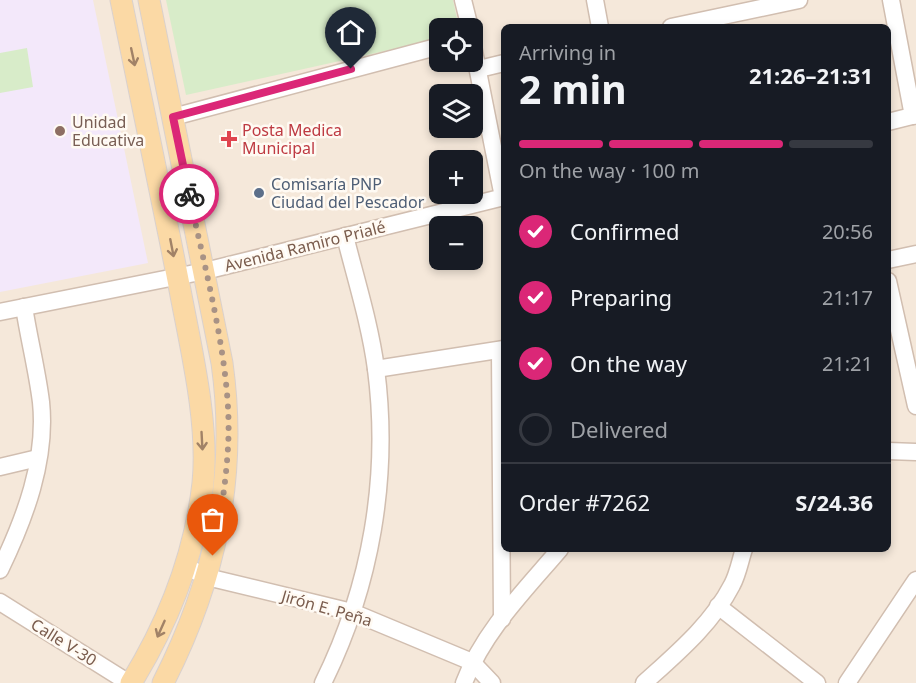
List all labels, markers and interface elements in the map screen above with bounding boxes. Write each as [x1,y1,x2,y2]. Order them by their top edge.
pin [325,7,376,69]
icon: home [334,16,367,49]
map controls [429,18,483,270]
button: locate [429,18,483,72]
text: Arriving in [519,39,616,66]
one-way arrow [128,47,139,67]
text: 21:26–21:31 [749,60,873,90]
text: 2 min [519,62,626,115]
button: layers [429,84,483,138]
place label: Unidad Educativa [72,111,144,151]
place label: Posta Medica Municipal [242,119,342,159]
marker: Unidad Educativa [53,124,67,138]
marker: Posta Medica Municipal [220,130,238,148]
button: + [429,150,483,204]
text: On the way · 100 m [519,157,699,184]
courier [159,164,219,224]
place label: Comisaría PNP Ciudad del Pescador [271,173,425,213]
icon: bike [173,178,206,211]
marker: Comisaría PNP Ciudad del Pescador [252,186,266,200]
street label: Avenida Ramiro Prialé [222,215,388,277]
icon: check [519,215,552,248]
button: − [429,216,483,270]
text: Confirmed [570,216,680,246]
text: 20:56 [822,218,873,245]
one-way arrow [167,238,178,258]
icon: check [519,281,552,314]
text: Preparing [570,282,672,312]
text: 21:17 [822,284,873,311]
icon: check [519,347,552,380]
text: On the way [570,348,687,378]
text: 21:21 [822,350,873,377]
text: Delivered [570,414,668,444]
one-way arrow [196,430,207,450]
text: Order #7262 [519,487,650,517]
text: S/24.36 [795,487,873,517]
pin [187,494,238,556]
icon: bag [196,503,229,536]
street label: Jirón E. Peña [277,584,375,631]
street label: Calle V-30 [27,613,101,671]
one-way arrow [154,620,166,638]

